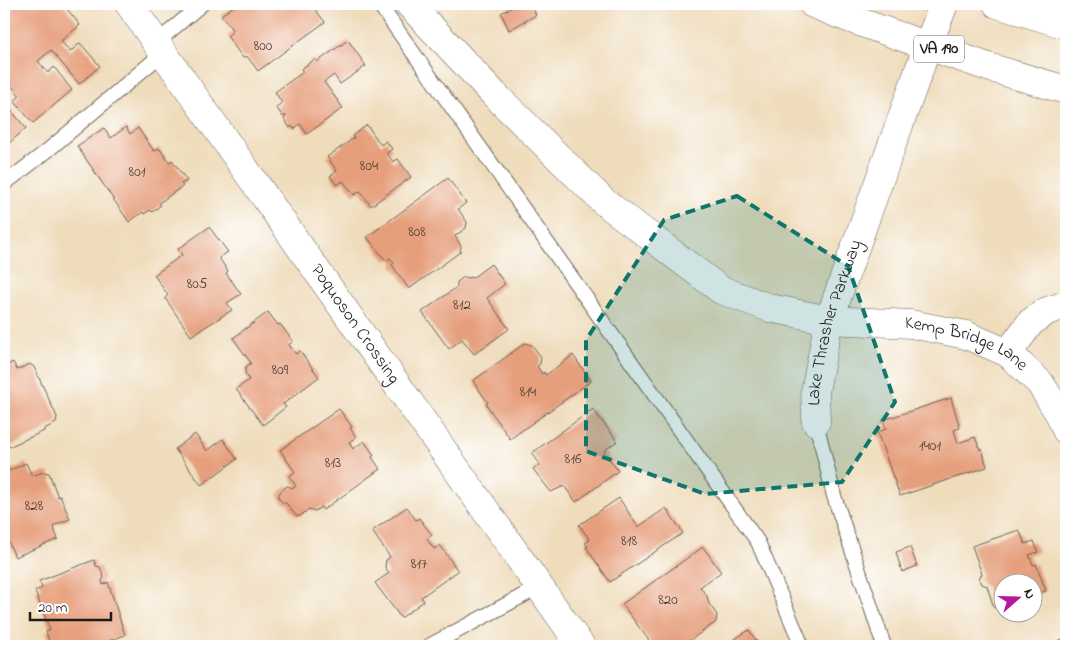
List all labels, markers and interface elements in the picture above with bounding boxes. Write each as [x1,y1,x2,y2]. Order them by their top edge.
house number: 800 [254,35,273,57]
road number: VA 190 [914,36,964,62]
house number: 804 [360,155,378,177]
house number: 801 [129,161,146,183]
house number: 808 [408,221,426,243]
street label: Lake Thrasher Parkway [802,236,870,406]
street label: Poquoson Crossing [303,259,406,390]
house number: 805 [187,273,208,295]
house number: 812 [453,294,471,316]
street label: Kemp Bridge Lane [904,311,1034,378]
house number: 809 [272,359,289,381]
house number: 814 [520,381,536,403]
house number: 1401 [919,435,941,457]
house number: 816 [565,448,582,470]
house number: 813 [325,452,341,474]
house number: 828 [25,495,44,517]
house number: 818 [621,530,637,552]
house number: 817 [411,553,427,575]
north arrow [992,572,1042,622]
text: N [1017,586,1040,602]
house number: 820 [658,589,678,611]
scale bar [30,590,111,622]
text: 20 m [38,597,68,619]

